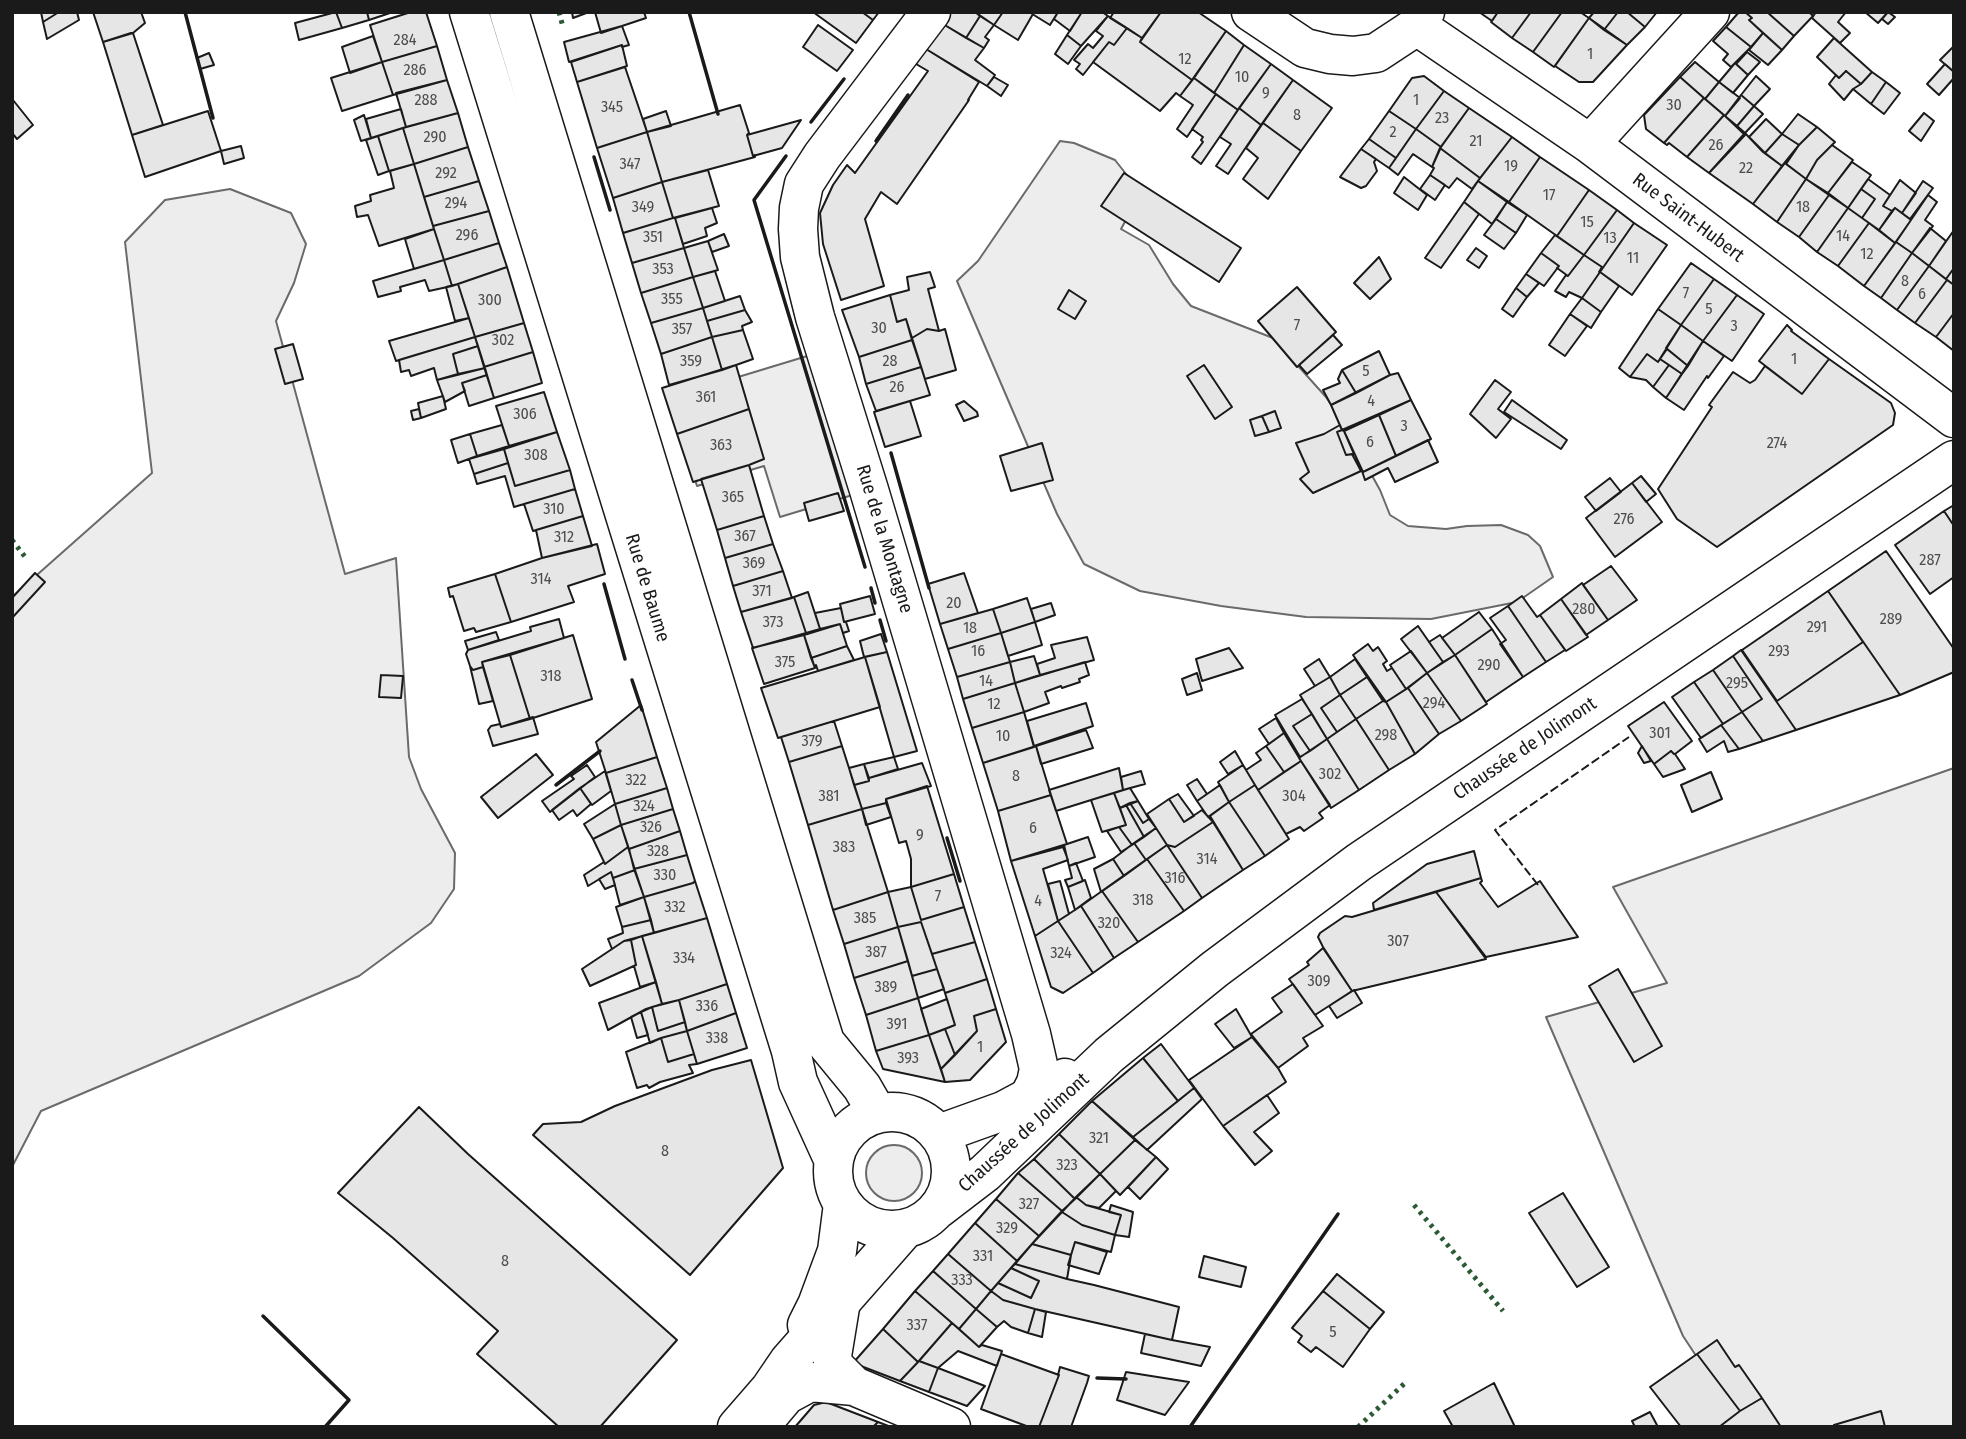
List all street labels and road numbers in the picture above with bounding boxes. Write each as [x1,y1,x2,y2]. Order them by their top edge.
street label: Rue Saint-Hubert [1628,169,1748,267]
street label: Rue de la Montagne [851,462,917,616]
street label: Rue de Baume [620,531,674,645]
street label: Chaussée de Jolimont [1449,693,1601,805]
street label: Chaussée de Jolimont [954,1068,1094,1198]

